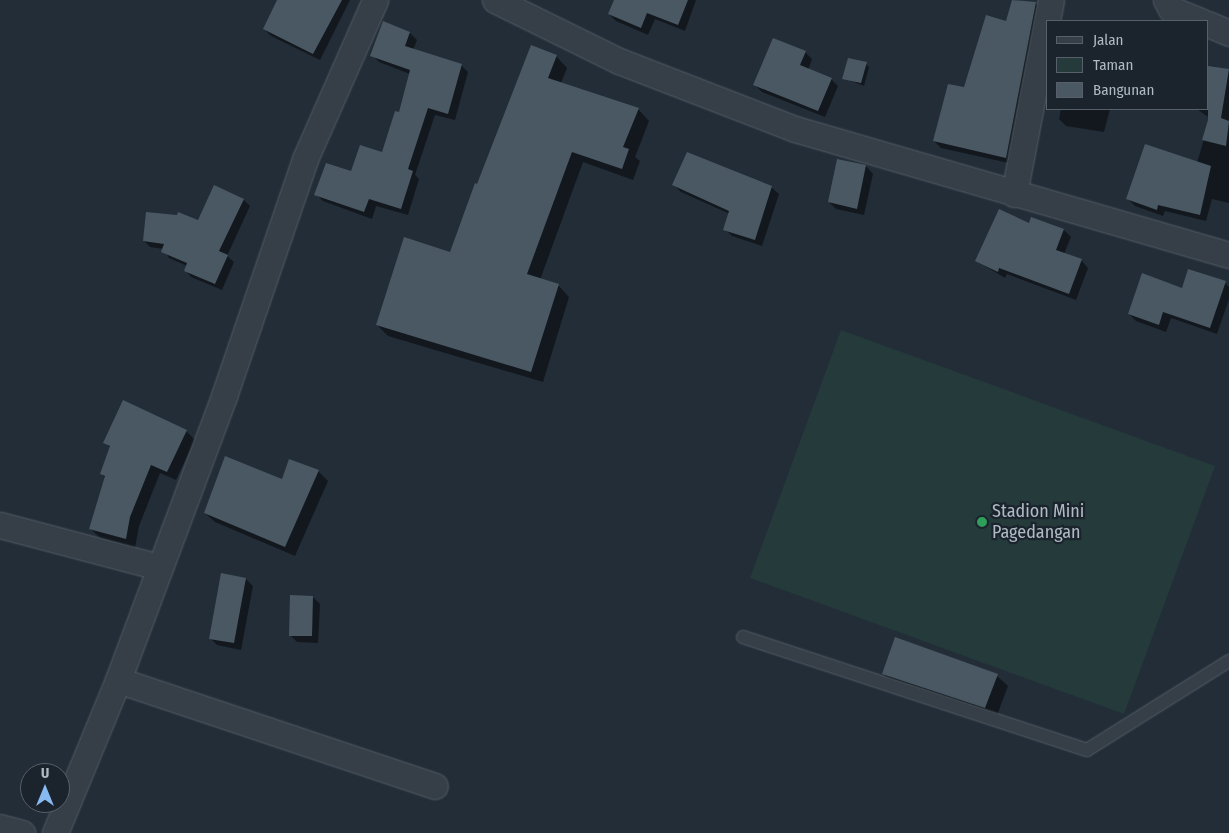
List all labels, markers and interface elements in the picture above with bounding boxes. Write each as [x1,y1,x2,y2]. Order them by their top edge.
legend [1046,20,1209,110]
text: Jalan [1093,31,1123,49]
text: Taman [1093,56,1133,74]
text: Bangunan [1093,81,1154,99]
place label: Stadion Mini Pagedangan [992,501,1084,544]
marker: Stadion Mini Pagedangan [976,516,988,528]
north arrow [20,763,70,813]
text: U [41,765,49,782]

